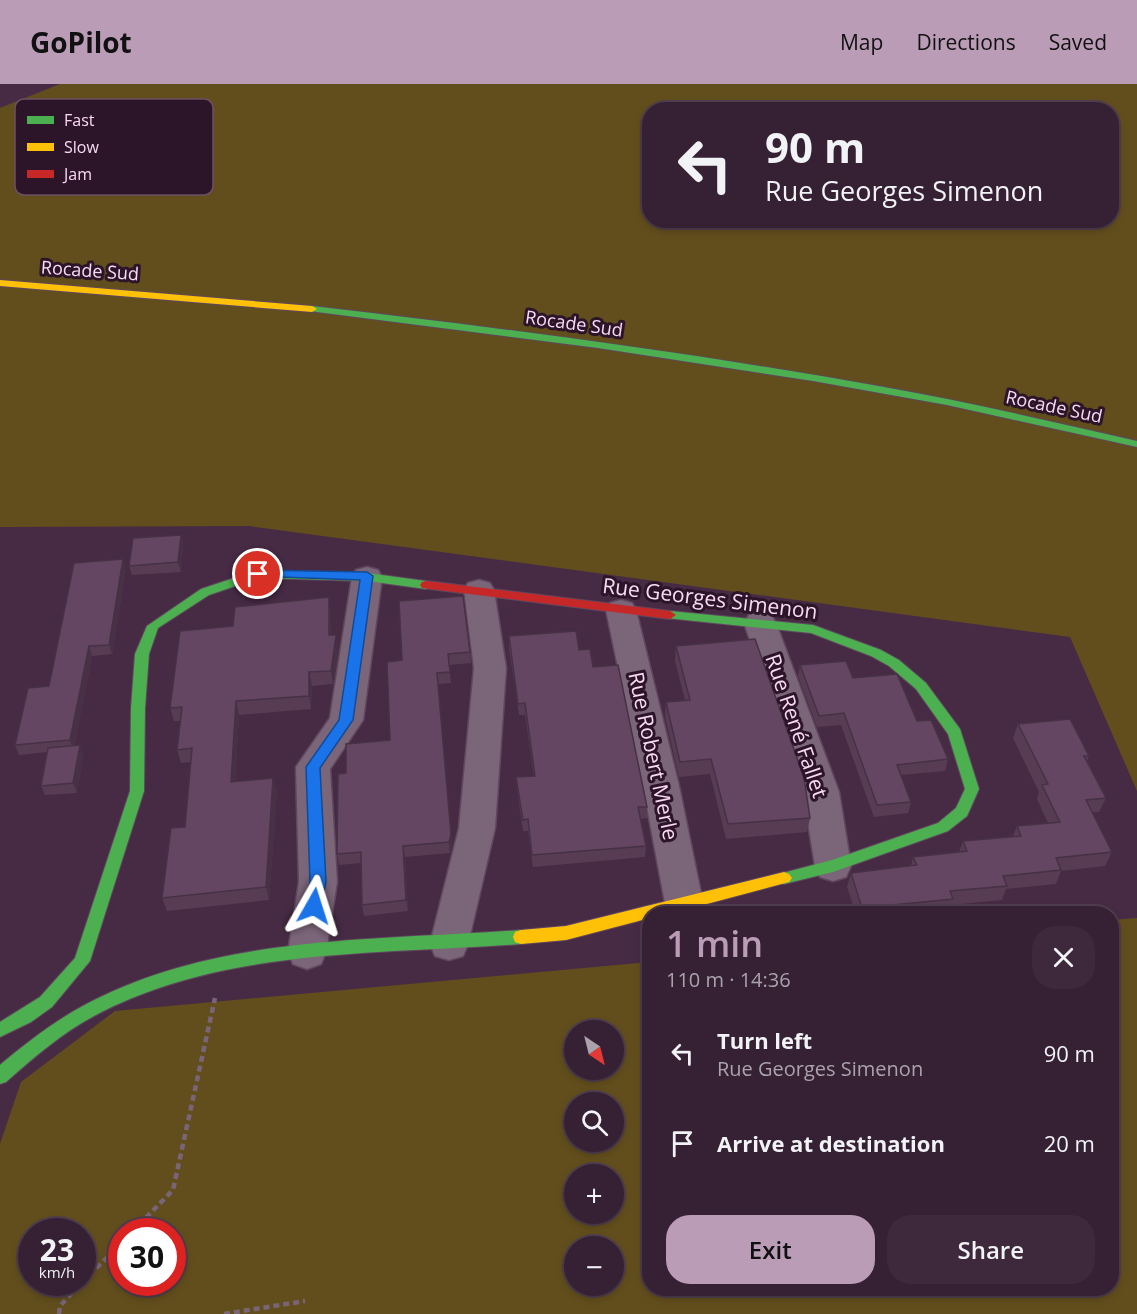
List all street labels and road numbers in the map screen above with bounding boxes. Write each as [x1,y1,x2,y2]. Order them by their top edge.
street label: Rocade Sud [40,255,140,285]
street label: Rocade Sud [524,304,624,342]
street label: Rocade Sud [1004,384,1105,428]
street label: Rue Georges Simenon [601,571,819,625]
street label: Rue René Fallet [759,650,835,801]
street label: Rue Robert Merle [622,669,685,842]

